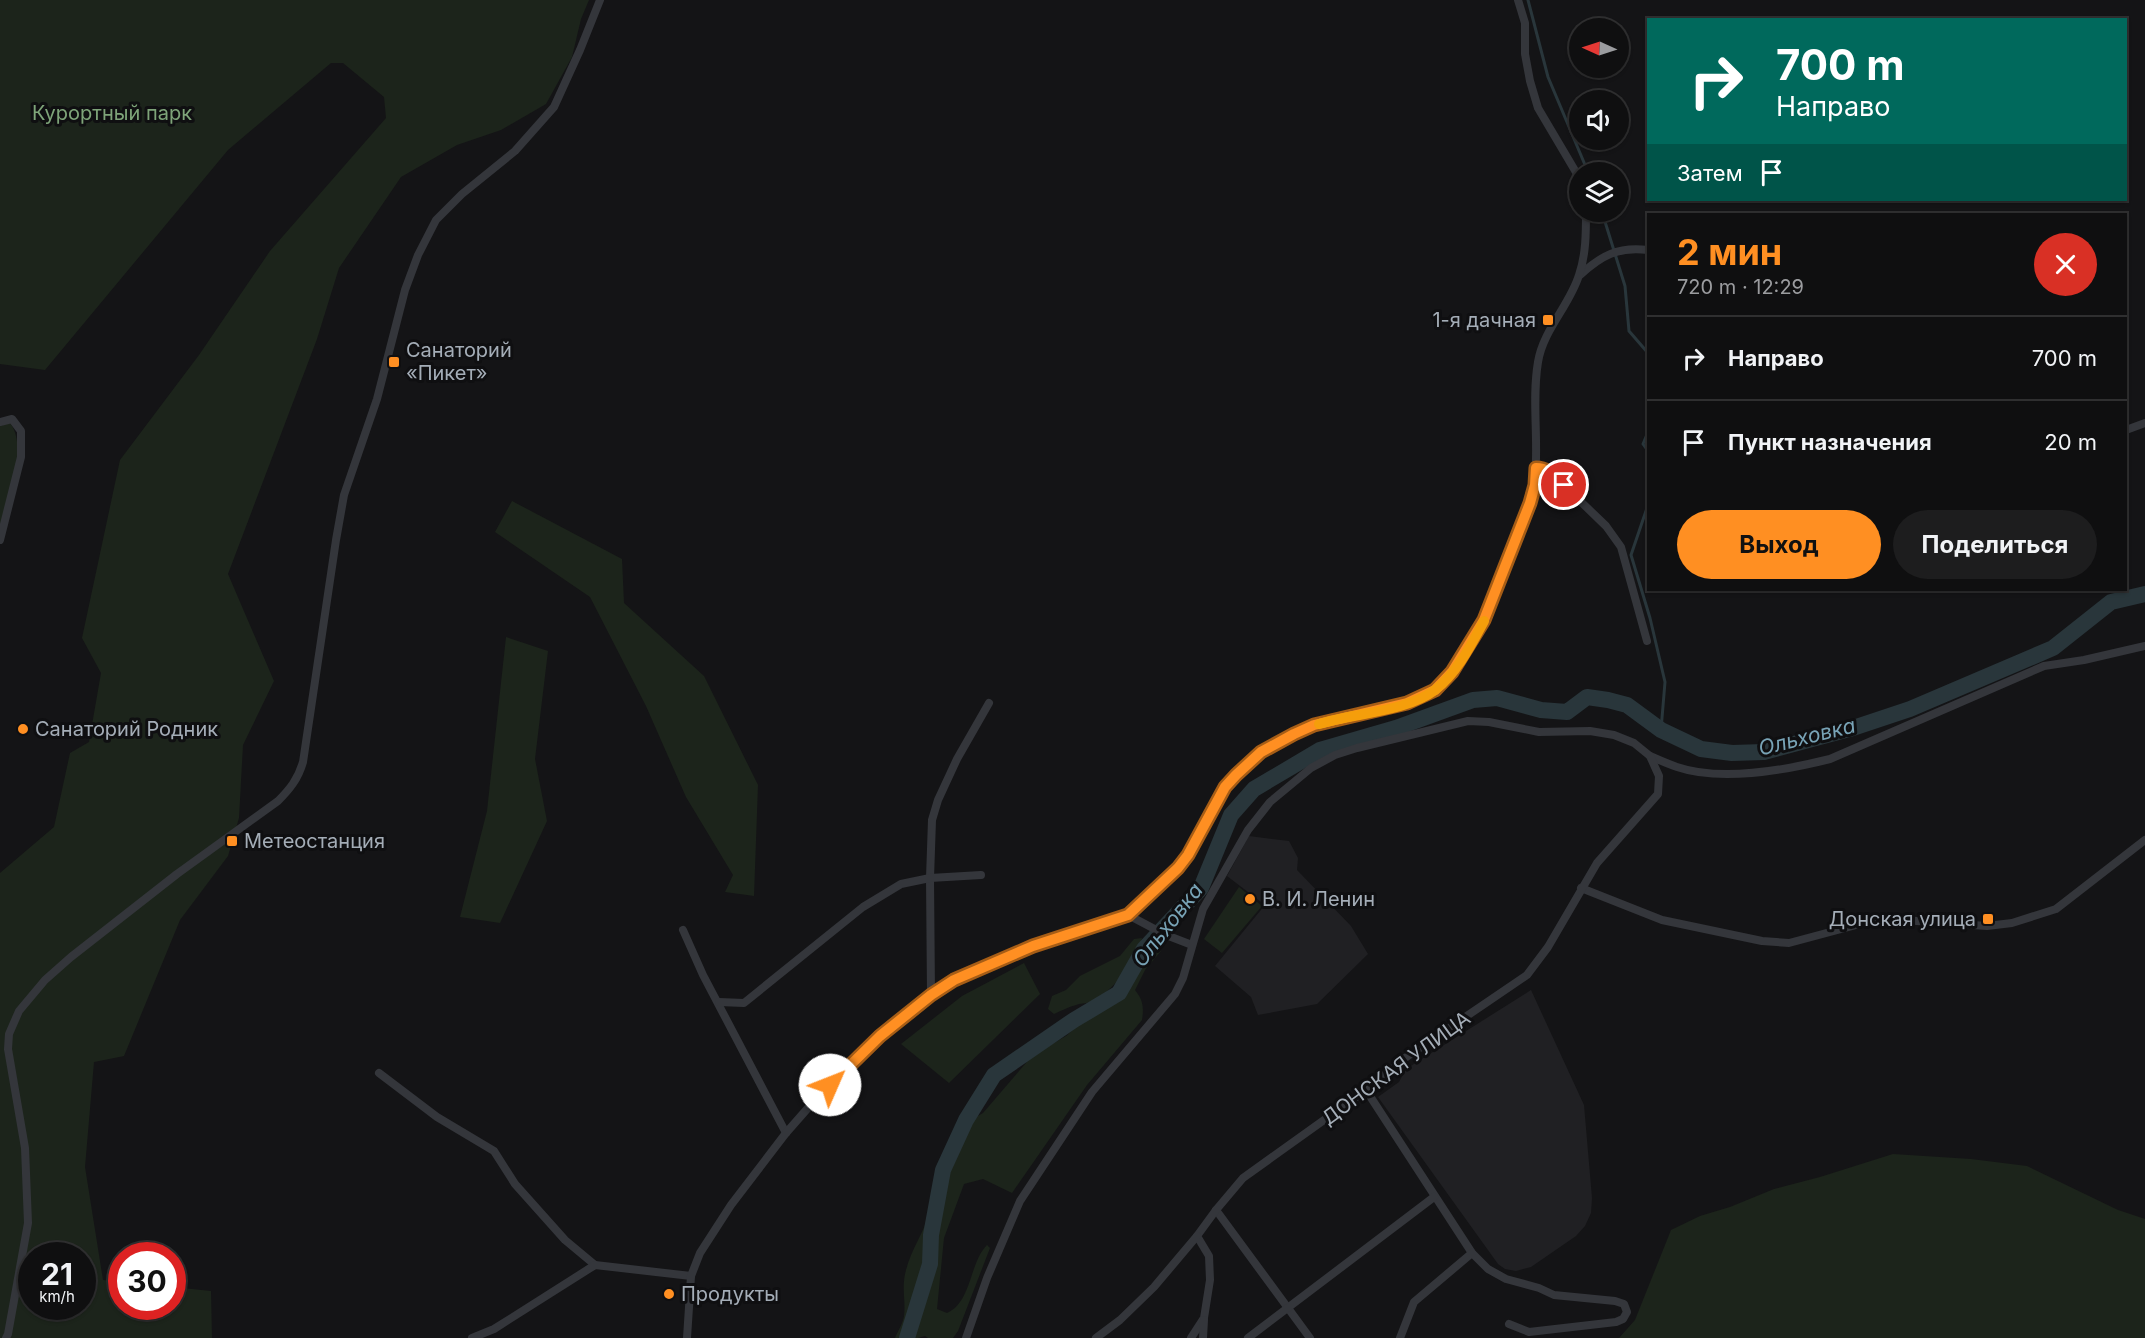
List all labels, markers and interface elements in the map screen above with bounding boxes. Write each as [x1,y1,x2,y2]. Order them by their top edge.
north arrow [1569,18,1629,78]
map controls [1569,18,1629,222]
text: 700 m [1776,39,1905,90]
icon: right [1677,42,1755,120]
button: sound [1569,90,1629,150]
text: Направо [1776,90,1891,123]
park label: Курортный парк [32,101,192,125]
icon: arrive [1755,156,1788,189]
text: Затем [1677,160,1743,186]
button: layers [1569,162,1629,222]
text: 2 мин [1677,230,1782,274]
button: close [2034,233,2097,296]
text: 720 m · 12:29 [1677,275,1804,299]
place label: 1-я дачная [1432,308,1536,332]
marker: 1-я дачная [1541,313,1555,327]
place label: Санаторий «Пикет» [406,338,512,385]
icon: right [1677,342,1710,375]
text: Направо [1728,345,1824,371]
text: 700 m [2032,345,2097,371]
marker: Санаторий «Пикет» [387,355,401,369]
icon: arrive [1677,426,1710,459]
text: Пункт назначения [1728,429,1932,455]
text: 20 m [2044,429,2097,455]
pin [1538,459,1589,510]
icon: arrive [1547,468,1580,501]
button: Выход [1677,510,1881,579]
button: Поделиться [1893,510,2097,579]
water label: Ольховка [1756,712,1858,761]
place label: Санаторий Родник [35,717,218,741]
marker: Санаторий Родник [16,722,30,736]
place label: Метеостанция [244,829,385,853]
marker: Метеостанция [225,834,239,848]
water label: Ольховка [1127,878,1208,971]
place label: В. И. Ленин [1262,887,1375,911]
marker: В. И. Ленин [1243,892,1257,906]
place label: Донская улица [1829,907,1976,931]
marker: Донская улица [1981,912,1995,926]
street label: ДОНСКАЯ УЛИЦА [1317,1006,1475,1130]
position arrow [798,1053,862,1117]
speed limit sign: 30 [108,1242,186,1320]
text: 21 [41,1256,73,1292]
place label: Продукты [681,1282,779,1306]
text: km/h [39,1287,75,1306]
marker: Продукты [662,1287,676,1301]

